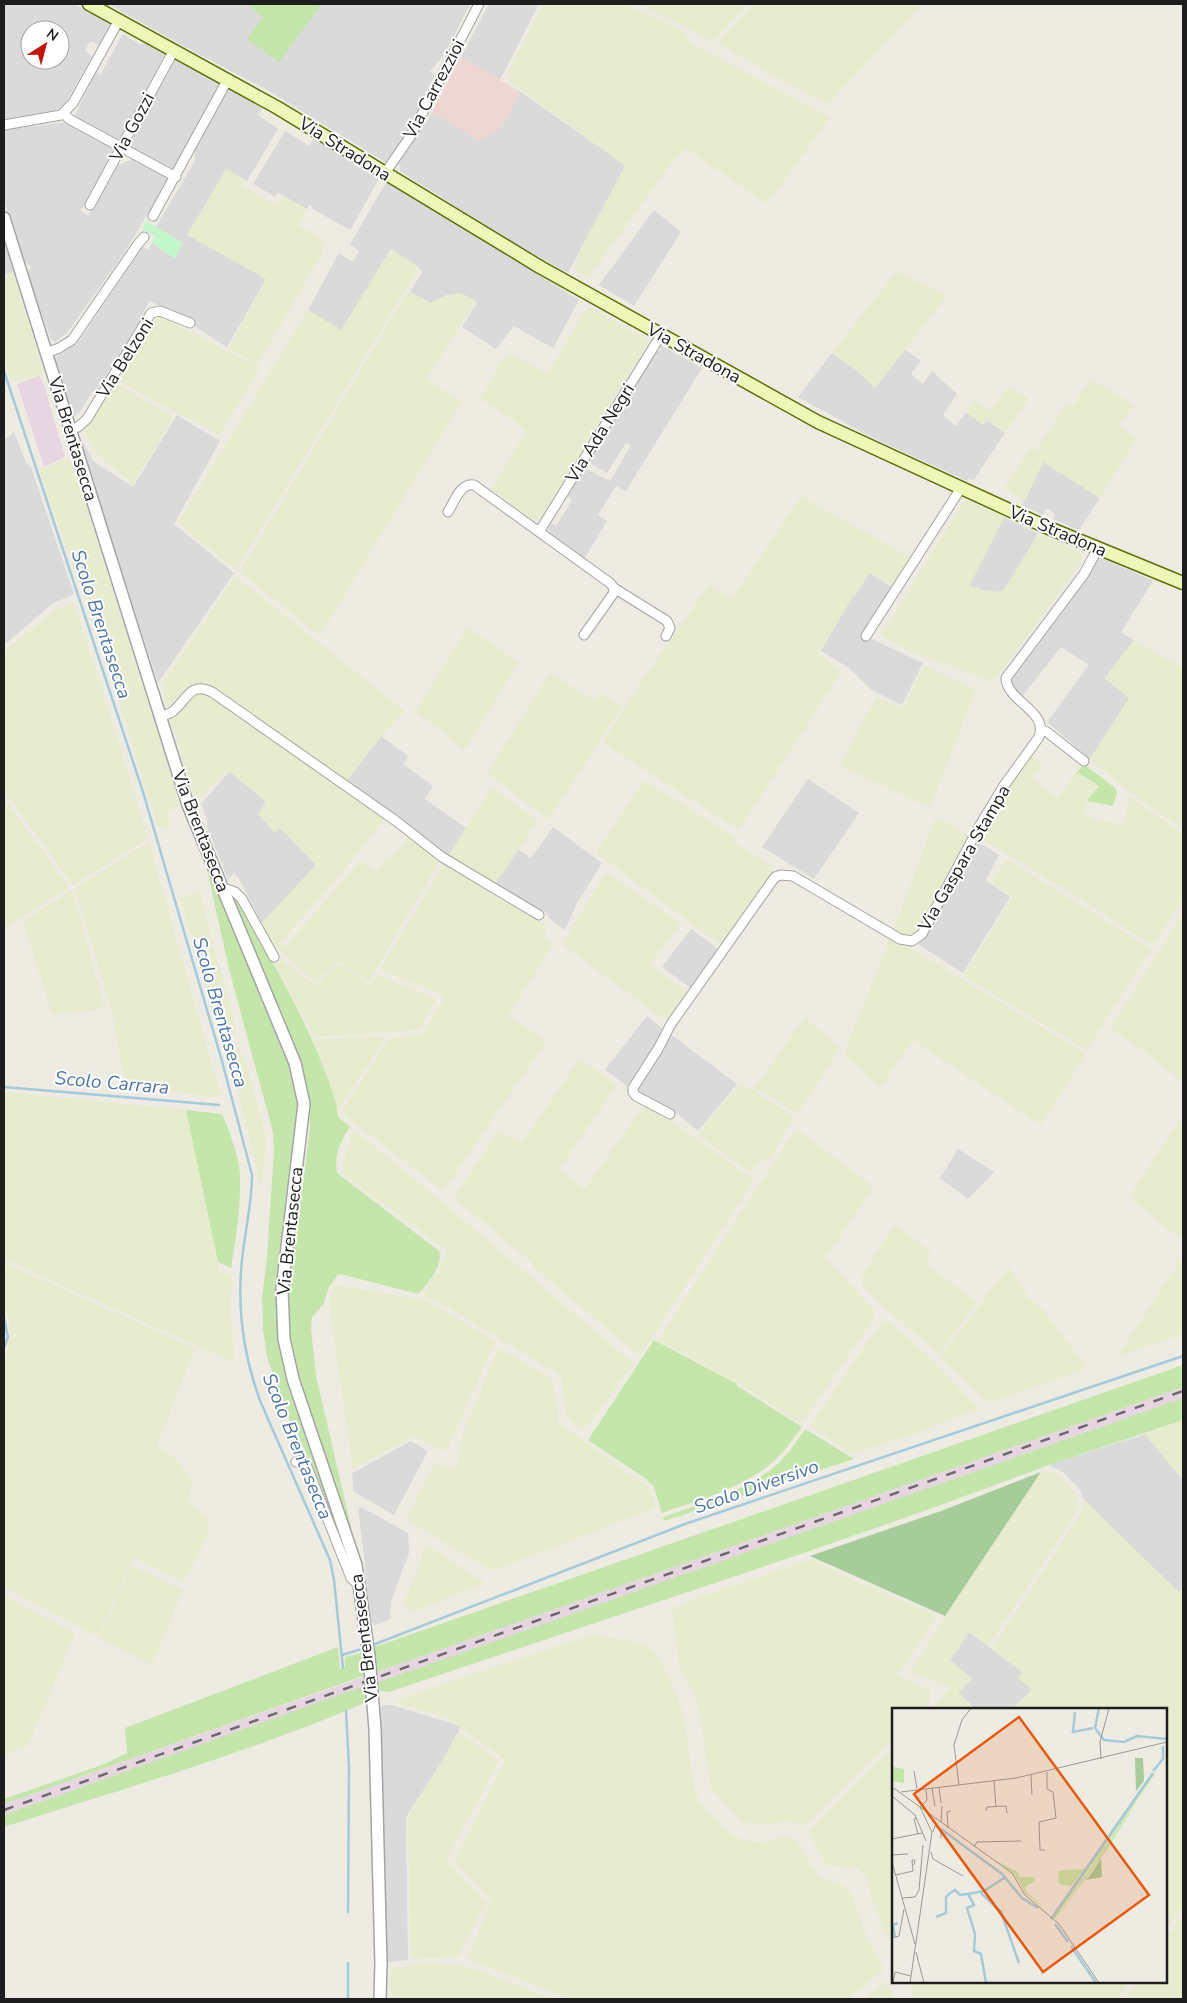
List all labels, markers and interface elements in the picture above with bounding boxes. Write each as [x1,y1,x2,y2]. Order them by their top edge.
north arrow [20,20,70,70]
text: N [43,24,62,46]
street label: Via Carrezzioi [397,35,470,144]
street label: Via Gozzi [103,88,160,166]
street label: Via Stradona [294,111,396,187]
street label: Via Belzoni [90,313,159,404]
street label: Via Stradona [642,317,745,389]
street label: Via Brentasecca [42,373,103,504]
street label: Via Ada Negri [559,379,640,488]
street label: Via Stradona [1004,499,1111,562]
water label: Scolo Brentasecca [65,546,137,702]
street label: Via Brentasecca [166,766,235,896]
street label: Via Gaspara Stampa [912,781,1016,936]
water label: Scolo Brentasecca [186,934,254,1091]
water label: Scolo Carrara [54,1065,170,1101]
street label: Via Brentasecca [271,1166,309,1297]
water label: Scolo Brentasecca [256,1369,338,1523]
water label: Scolo Diversivo [690,1453,822,1520]
street label: Via Brentasecca [344,1572,384,1705]
inset map [892,1708,1167,1983]

